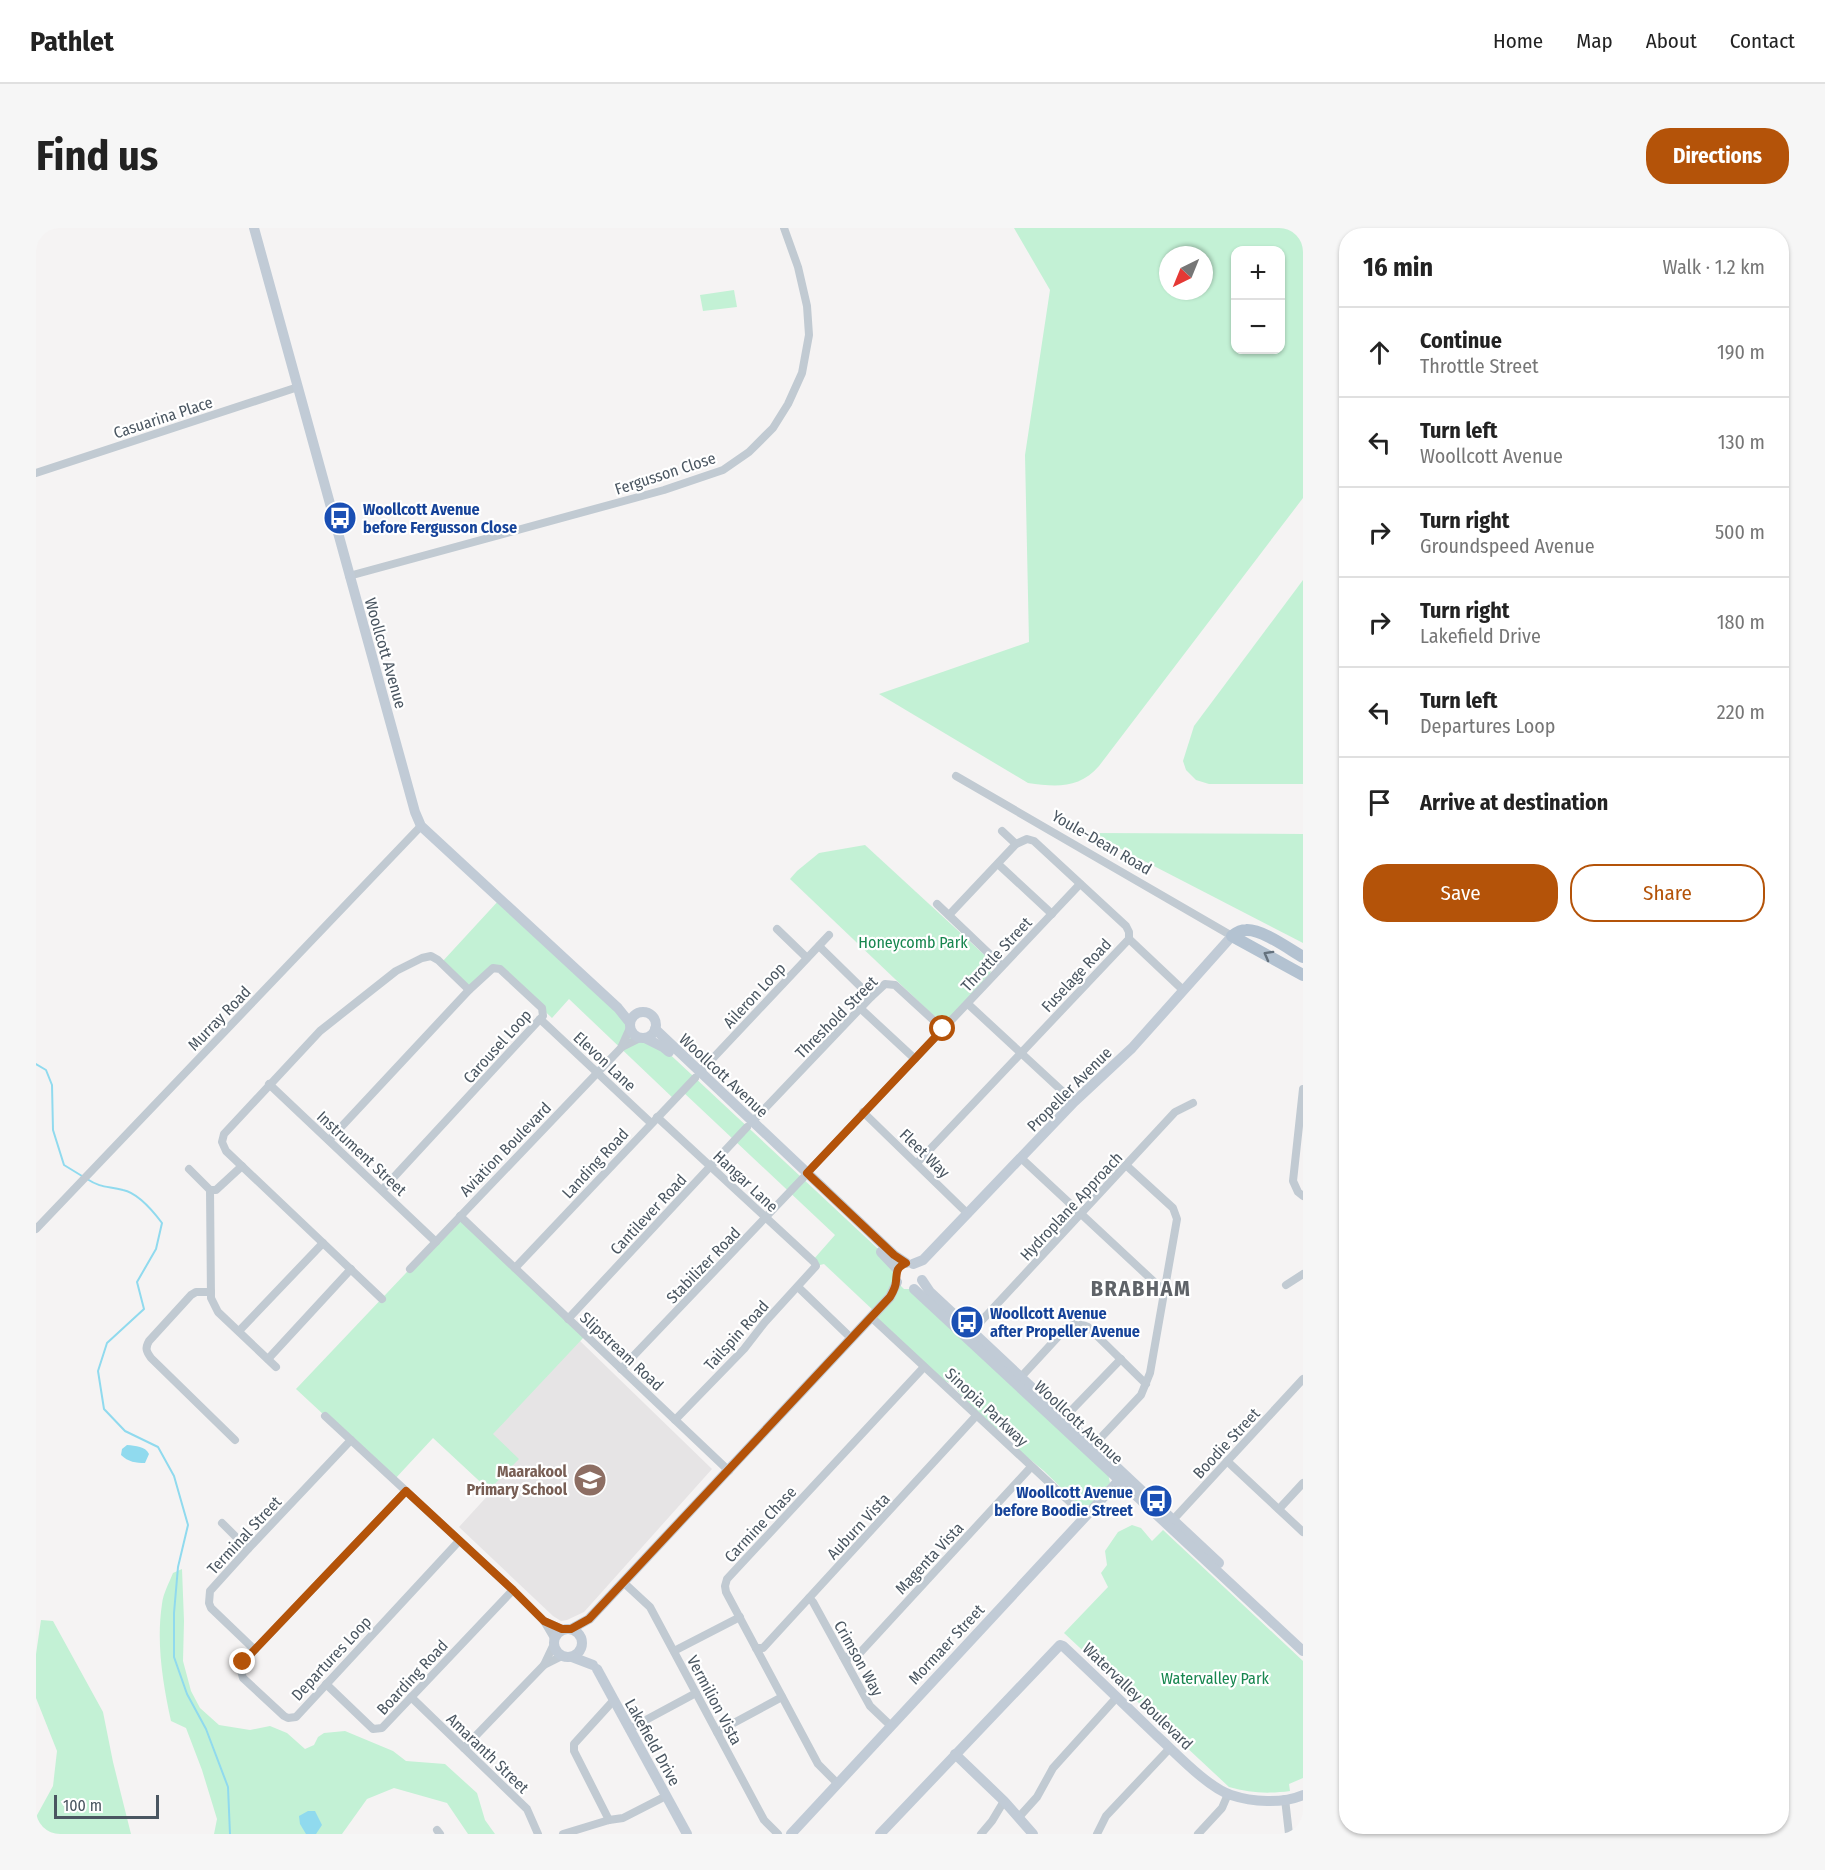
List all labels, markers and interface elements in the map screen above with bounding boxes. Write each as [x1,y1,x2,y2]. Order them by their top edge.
text: Pathlet [30,25,114,58]
text: Home [1493,28,1543,54]
text: Map [1576,28,1613,54]
text: About [1646,28,1697,54]
text: Contact [1730,28,1795,54]
button: Directions [1646,128,1789,184]
text: Find us [36,131,158,181]
north arrow [1159,246,1213,300]
map controls [1231,246,1285,354]
button: + [1231,246,1285,300]
text: 16 min [1363,252,1433,283]
text: Walk · 1.2 km [1663,255,1765,279]
button: − [1231,300,1285,354]
text: Continue [1420,327,1502,354]
icon: ahead [1363,336,1396,369]
text: 190 m [1717,340,1765,364]
text: Throttle Street [1420,354,1539,378]
street label: Casuarina Place [111,392,215,442]
text: Turn left [1420,417,1498,444]
icon: left [1363,426,1396,459]
text: 130 m [1718,430,1765,454]
text: Woollcott Avenue [1420,444,1563,468]
street label: Fergusson Close [612,448,718,499]
bus stop icon: Woollcott Avenue before Fergusson Close [322,500,358,536]
place label: Woollcott Avenue before Fergusson Close [363,500,517,537]
text: Turn right [1420,507,1509,534]
icon: right [1363,516,1396,549]
text: 500 m [1715,520,1765,544]
text: Groundspeed Avenue [1420,534,1595,558]
street label: Woollcott Avenue [361,596,410,711]
text: Turn right [1420,597,1509,624]
icon: right [1363,606,1396,639]
text: 180 m [1717,610,1765,634]
text: Lakefield Drive [1420,624,1541,648]
text: Turn left [1420,687,1498,714]
icon: left [1363,696,1396,729]
text: 220 m [1717,700,1765,724]
text: Departures Loop [1420,714,1555,738]
icon: arrive [1363,786,1396,819]
text: Arrive at destination [1420,789,1608,816]
street label: Youle-Dean Road [1048,806,1155,879]
button: Save [1363,864,1558,922]
button: Share [1570,864,1765,922]
street label: Throttle Street [957,913,1036,996]
park label: Honeycomb Park [858,933,968,952]
street label: Fuselage Road [1038,935,1115,1016]
one-way arrow [1263,951,1274,962]
street label: Aileron Loop [719,959,789,1032]
street label: Threshold Street [791,972,882,1062]
street label: Murray Road [184,982,255,1054]
street label: Carousel Loop [459,1006,535,1087]
route start [929,1015,955,1041]
street label: Elevon Lane [570,1028,640,1095]
street label: Woollcott Avenue [675,1029,772,1121]
street label: Propeller Avenue [1023,1043,1116,1136]
street label: Aviation Boulevard [456,1098,555,1200]
street label: Instrument Street [313,1107,411,1200]
street label: Landing Road [558,1124,633,1202]
street label: Fleet Way [896,1125,954,1182]
street label: Hangar Lane [709,1147,782,1216]
street label: Hydroplane Approach [1016,1148,1127,1265]
street label: Cantilever Road [606,1170,690,1258]
street label: Stabilizer Road [662,1223,744,1307]
district label: BRABHAM [1091,1275,1191,1302]
street label: Tailspin Road [700,1296,773,1374]
bus stop icon: Woollcott Avenue after Propeller Avenue [949,1304,985,1340]
place label: Woollcott Avenue after Propeller Avenue [990,1304,1140,1341]
street label: Slipstream Road [576,1308,667,1395]
street label: Sinopia Parkway [941,1364,1033,1451]
street label: Woollcott Avenue [1030,1376,1127,1468]
street label: Boodie Street [1189,1404,1264,1482]
place label: Maarakool Primary School [467,1462,568,1499]
school or university icon: Maarakool Primary School [572,1462,608,1498]
street label: Carmine Chase [720,1482,800,1566]
place label: Woollcott Avenue before Boodie Street [994,1483,1133,1520]
bus stop icon: Woollcott Avenue before Boodie Street [1138,1483,1174,1519]
street label: Auburn Vista [823,1489,894,1563]
street label: Terminal Street [203,1492,286,1578]
street label: Magenta Vista [891,1518,968,1598]
street label: Mormaer Street [905,1600,989,1688]
street label: Departures Loop [287,1612,375,1704]
street label: Crimson Way [830,1617,888,1700]
street label: Boarding Road [373,1636,452,1719]
street label: Watervalley Boulevard [1079,1639,1197,1754]
route end [229,1648,255,1674]
street label: Vermilion Vista [683,1652,746,1748]
park label: Watervalley Park [1161,1669,1270,1688]
street label: Lakefield Drive [621,1695,684,1789]
street label: Amaranth Street [443,1709,533,1798]
scale bar [54,1792,159,1820]
text: 100 m [63,1796,102,1815]

